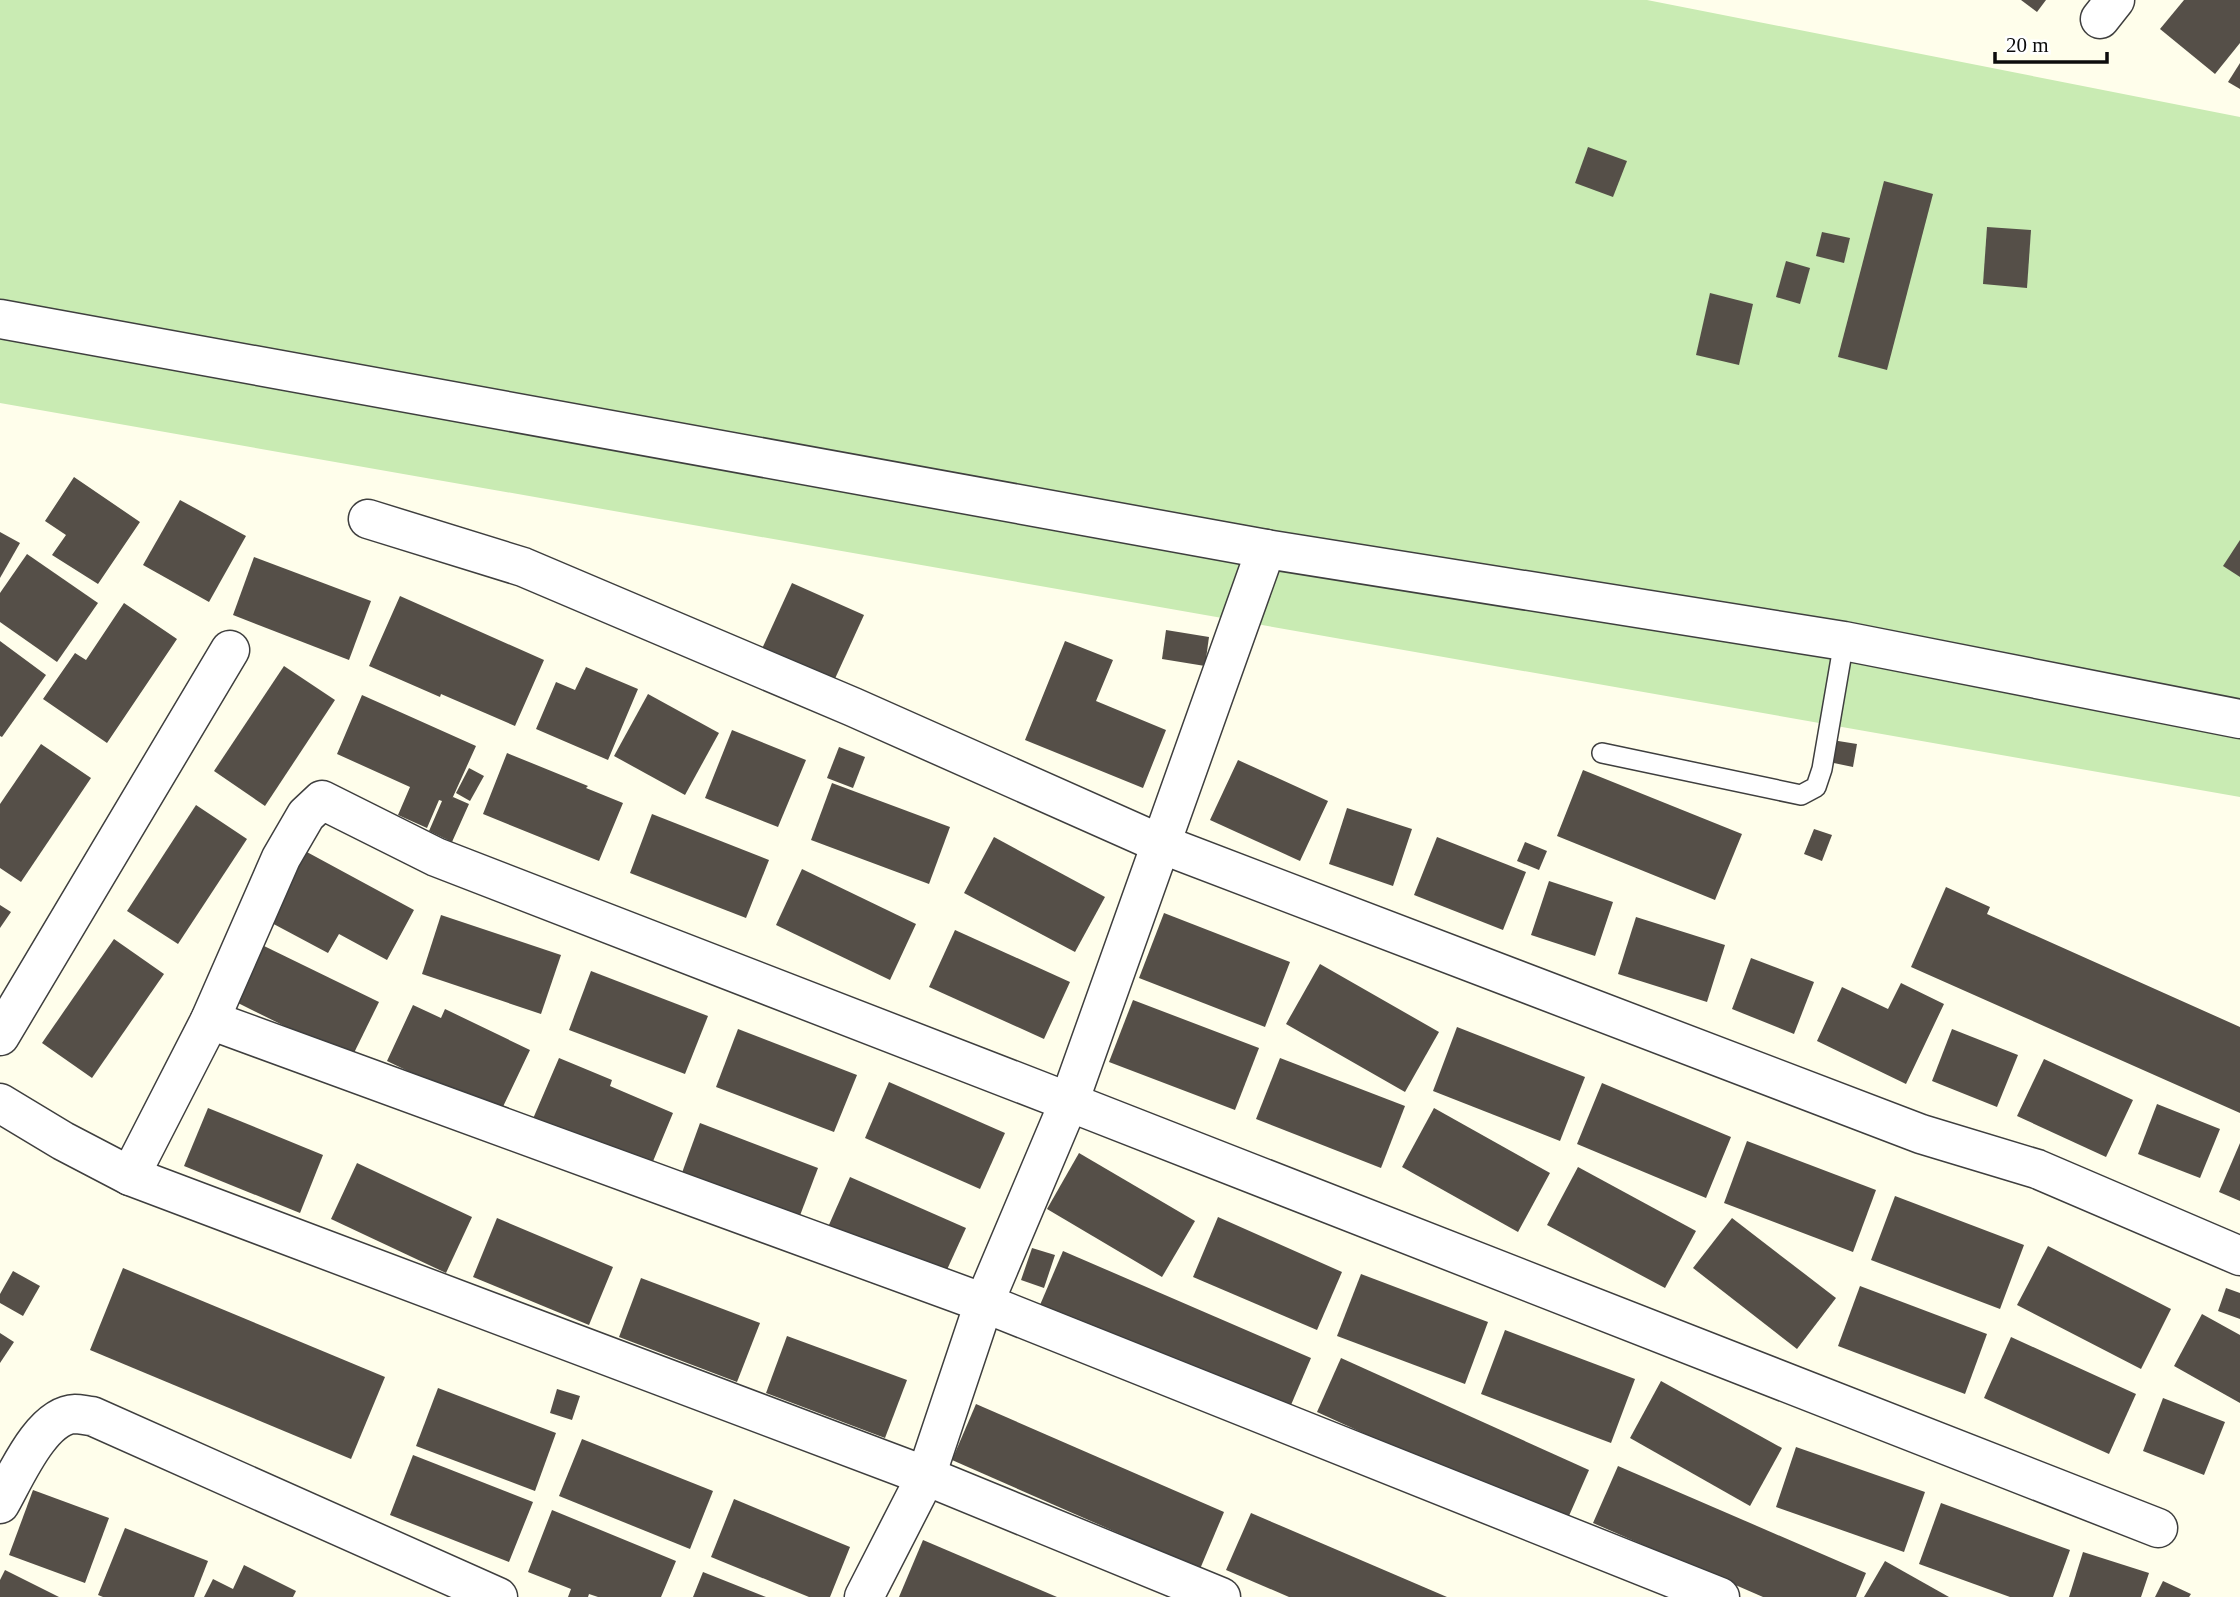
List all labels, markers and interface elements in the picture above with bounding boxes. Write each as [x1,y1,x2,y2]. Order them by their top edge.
scale bar [1995,21,2107,65]
text: 20 m [2006,33,2049,57]

